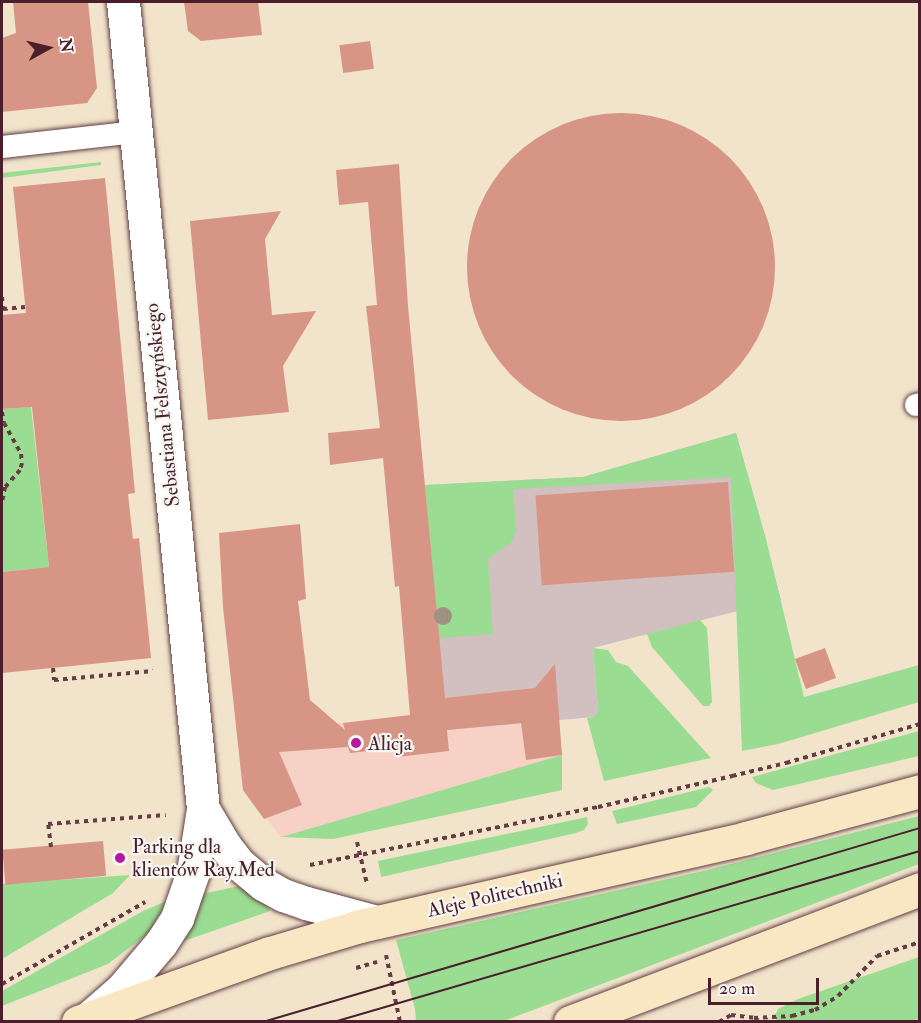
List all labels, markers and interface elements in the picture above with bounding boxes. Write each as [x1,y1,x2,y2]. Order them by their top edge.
north arrow [18,18,78,78]
text: N [55,37,77,54]
street label: Sebastiana Felsztyńskiego [139,302,185,508]
place label: Alicja [368,731,412,755]
marker: Alicja [349,736,363,750]
place label: Parking dla klientów Ray.Med [132,834,275,881]
marker: Parking dla klientów Ray.Med [113,851,127,865]
street label: Aleje Politechniki [425,868,565,922]
scale bar [711,966,822,1004]
text: 20 m [719,977,755,1000]

